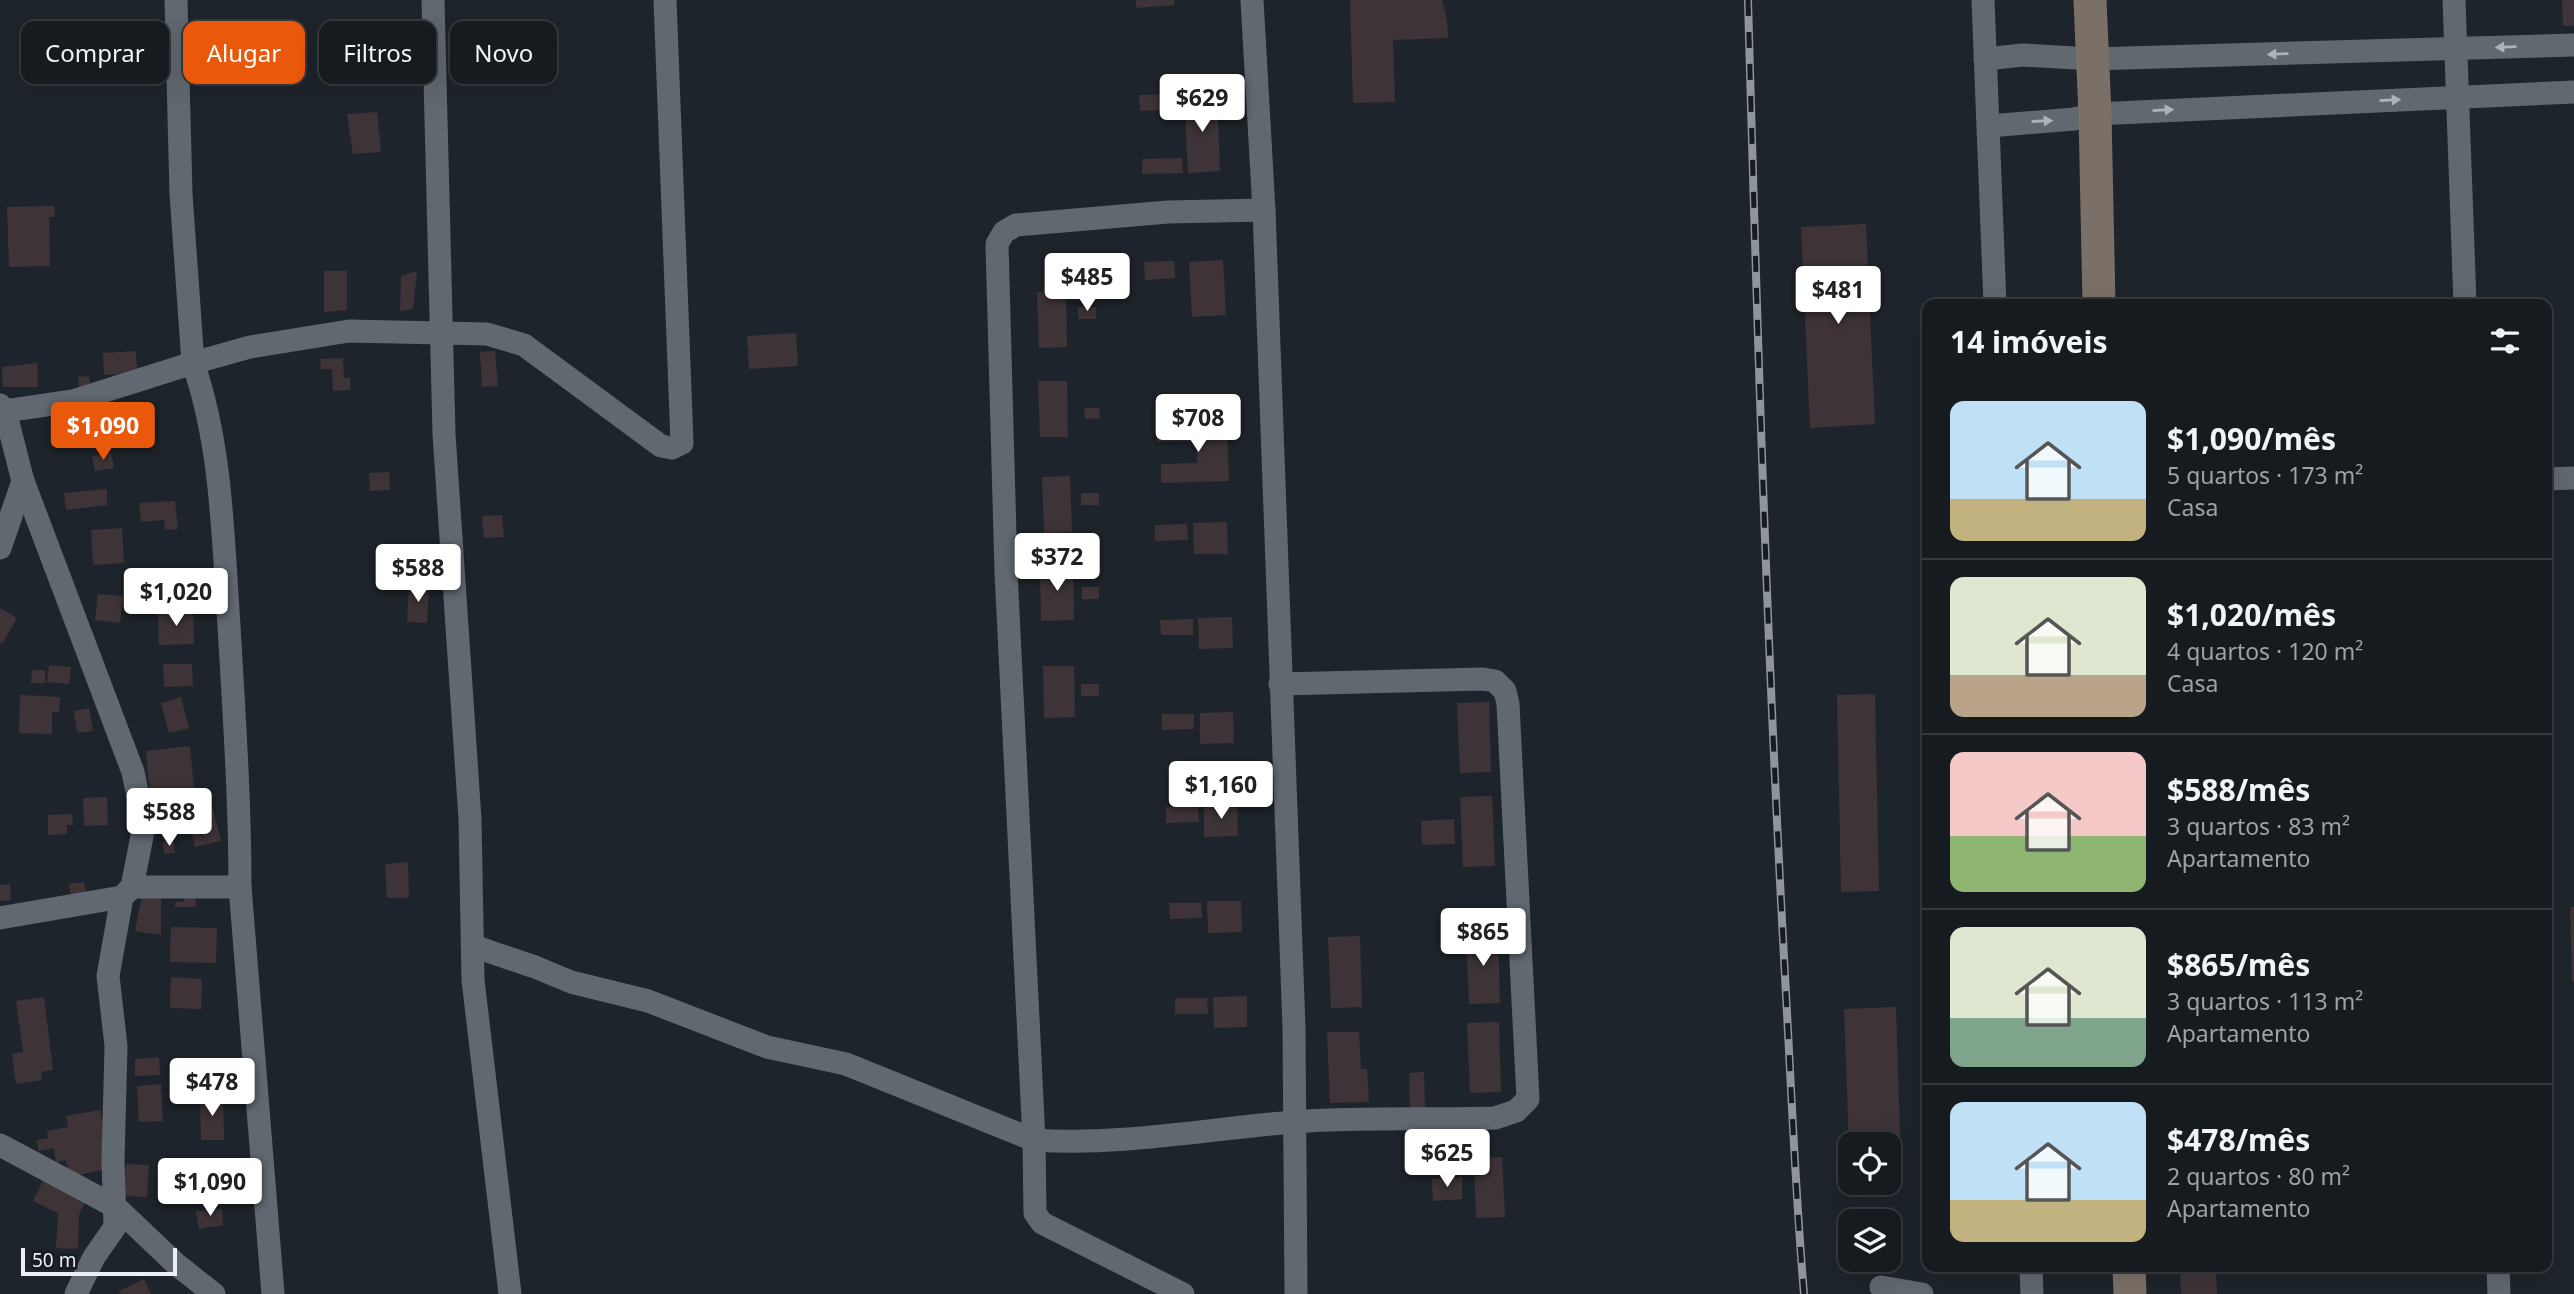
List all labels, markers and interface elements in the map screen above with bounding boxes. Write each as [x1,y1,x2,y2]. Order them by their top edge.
chip: Comprar [21,21,169,84]
chip: Alugar [183,21,305,84]
chip: Filtros [319,21,436,84]
chip: Novo [450,21,557,84]
one-way arrow [2495,42,2517,53]
one-way arrow [2267,48,2289,59]
pin: $629 [1161,74,1243,134]
text: $629 [1176,81,1228,113]
one-way arrow [2380,94,2402,105]
one-way arrow [2152,105,2174,116]
one-way arrow [2031,115,2053,126]
pin: $485 [1046,254,1128,313]
text: $485 [1061,260,1113,292]
pin: $481 [1797,266,1879,326]
text: $481 [1812,273,1864,305]
text: 14 imóveis [1950,321,2108,362]
icon: filters [2486,322,2524,360]
pin: $708 [1157,394,1239,454]
text: $708 [1172,401,1224,433]
pin: $1,090 [46,402,160,462]
text: $1,090 [67,409,139,441]
text: $1,090/mês [2167,418,2336,459]
icon: home [2006,429,2090,513]
text: 5 quartos · 173 m² [2167,459,2363,491]
text: Casa [2167,491,2218,523]
pin: $372 [1016,534,1098,593]
text: $372 [1031,540,1083,572]
pin: $588 [377,544,459,604]
text: $588 [392,551,444,583]
pin: $1,020 [119,568,233,628]
text: $1,020 [140,575,212,607]
text: $1,020/mês [2167,594,2336,635]
icon: home [2006,605,2090,689]
text: 4 quartos · 120 m² [2167,635,2363,667]
text: Casa [2167,667,2218,699]
pin: $1,160 [1164,762,1278,821]
text: $1,160 [1185,768,1257,800]
text: $588/mês [2167,769,2310,810]
icon: home [2006,780,2090,864]
pin: $588 [128,788,210,848]
text: $588 [143,795,195,827]
text: 3 quartos · 83 m² [2167,810,2350,842]
text: Apartamento [2167,842,2310,874]
pin: $865 [1442,908,1524,968]
text: $865 [1457,915,1509,947]
text: $865/mês [2167,944,2310,985]
icon: home [2006,955,2090,1039]
text: 3 quartos · 113 m² [2167,985,2363,1017]
text: Apartamento [2167,1017,2310,1049]
pin: $478 [171,1058,253,1118]
text: $478 [186,1065,238,1097]
text: $478/mês [2167,1119,2310,1160]
pin: $625 [1406,1130,1488,1189]
icon: home [2006,1130,2090,1214]
map controls [1838,1132,1901,1272]
button: locate [1838,1132,1901,1195]
text: $625 [1421,1136,1473,1168]
pin: $1,090 [153,1158,267,1218]
text: 2 quartos · 80 m² [2167,1160,2350,1192]
text: $1,090 [174,1165,246,1197]
text: Apartamento [2167,1192,2310,1224]
button: layers [1838,1209,1901,1272]
scale bar [21,1245,177,1277]
text: 50 m [32,1247,76,1273]

